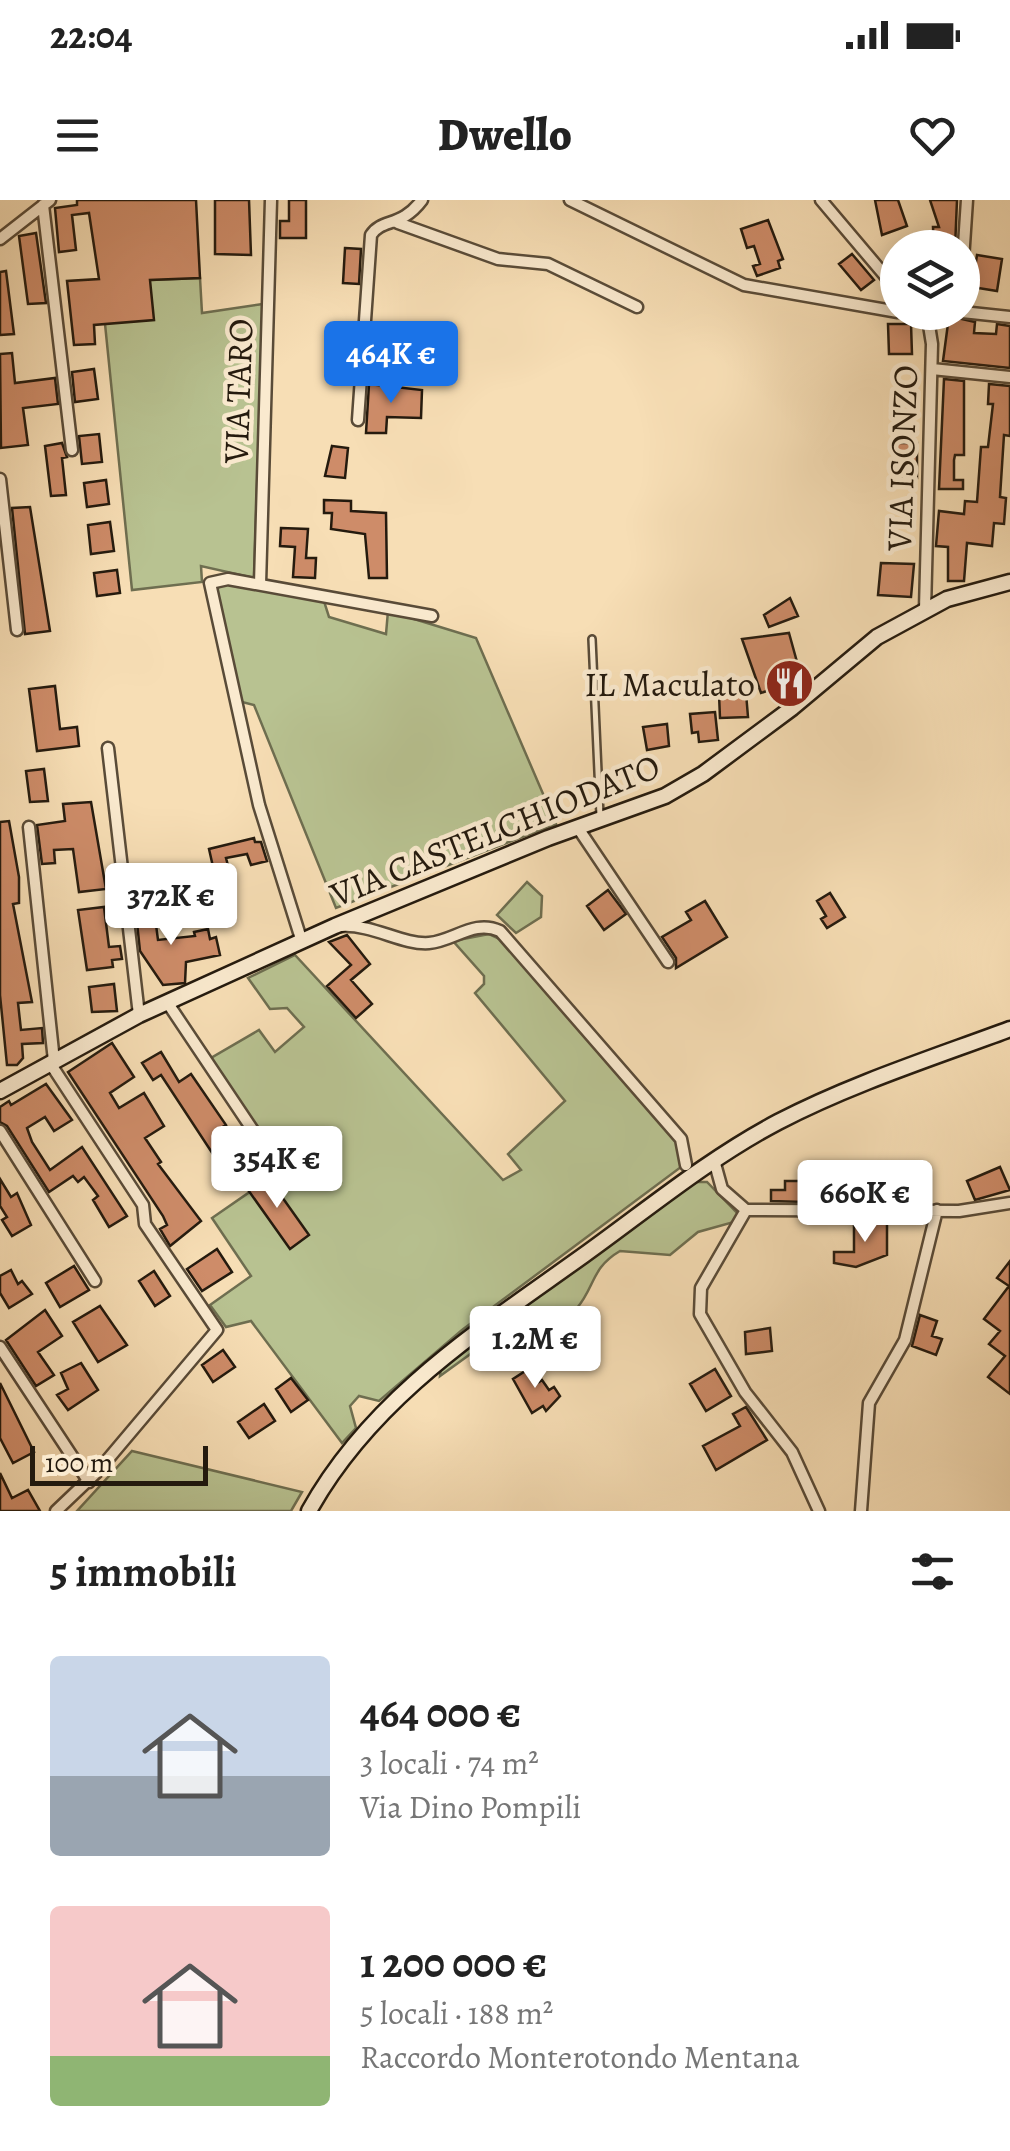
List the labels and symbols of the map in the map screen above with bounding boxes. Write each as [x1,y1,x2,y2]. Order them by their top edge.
street label: VIA TARO [211,318,265,465]
pin: 464K € [310,321,472,406]
street label: VIA ISONZO [875,364,929,553]
restaurant icon: IL Maculato [764,658,816,710]
place label: IL Maculato [584,660,755,708]
street label: VIA CASTELCHIODATO [322,742,667,918]
pin: 372K € [90,863,252,948]
pin: 354K € [196,1126,358,1211]
pin: 660K € [784,1160,946,1245]
pin: 1.2M € [454,1306,616,1391]
scale bar [30,1441,208,1486]

